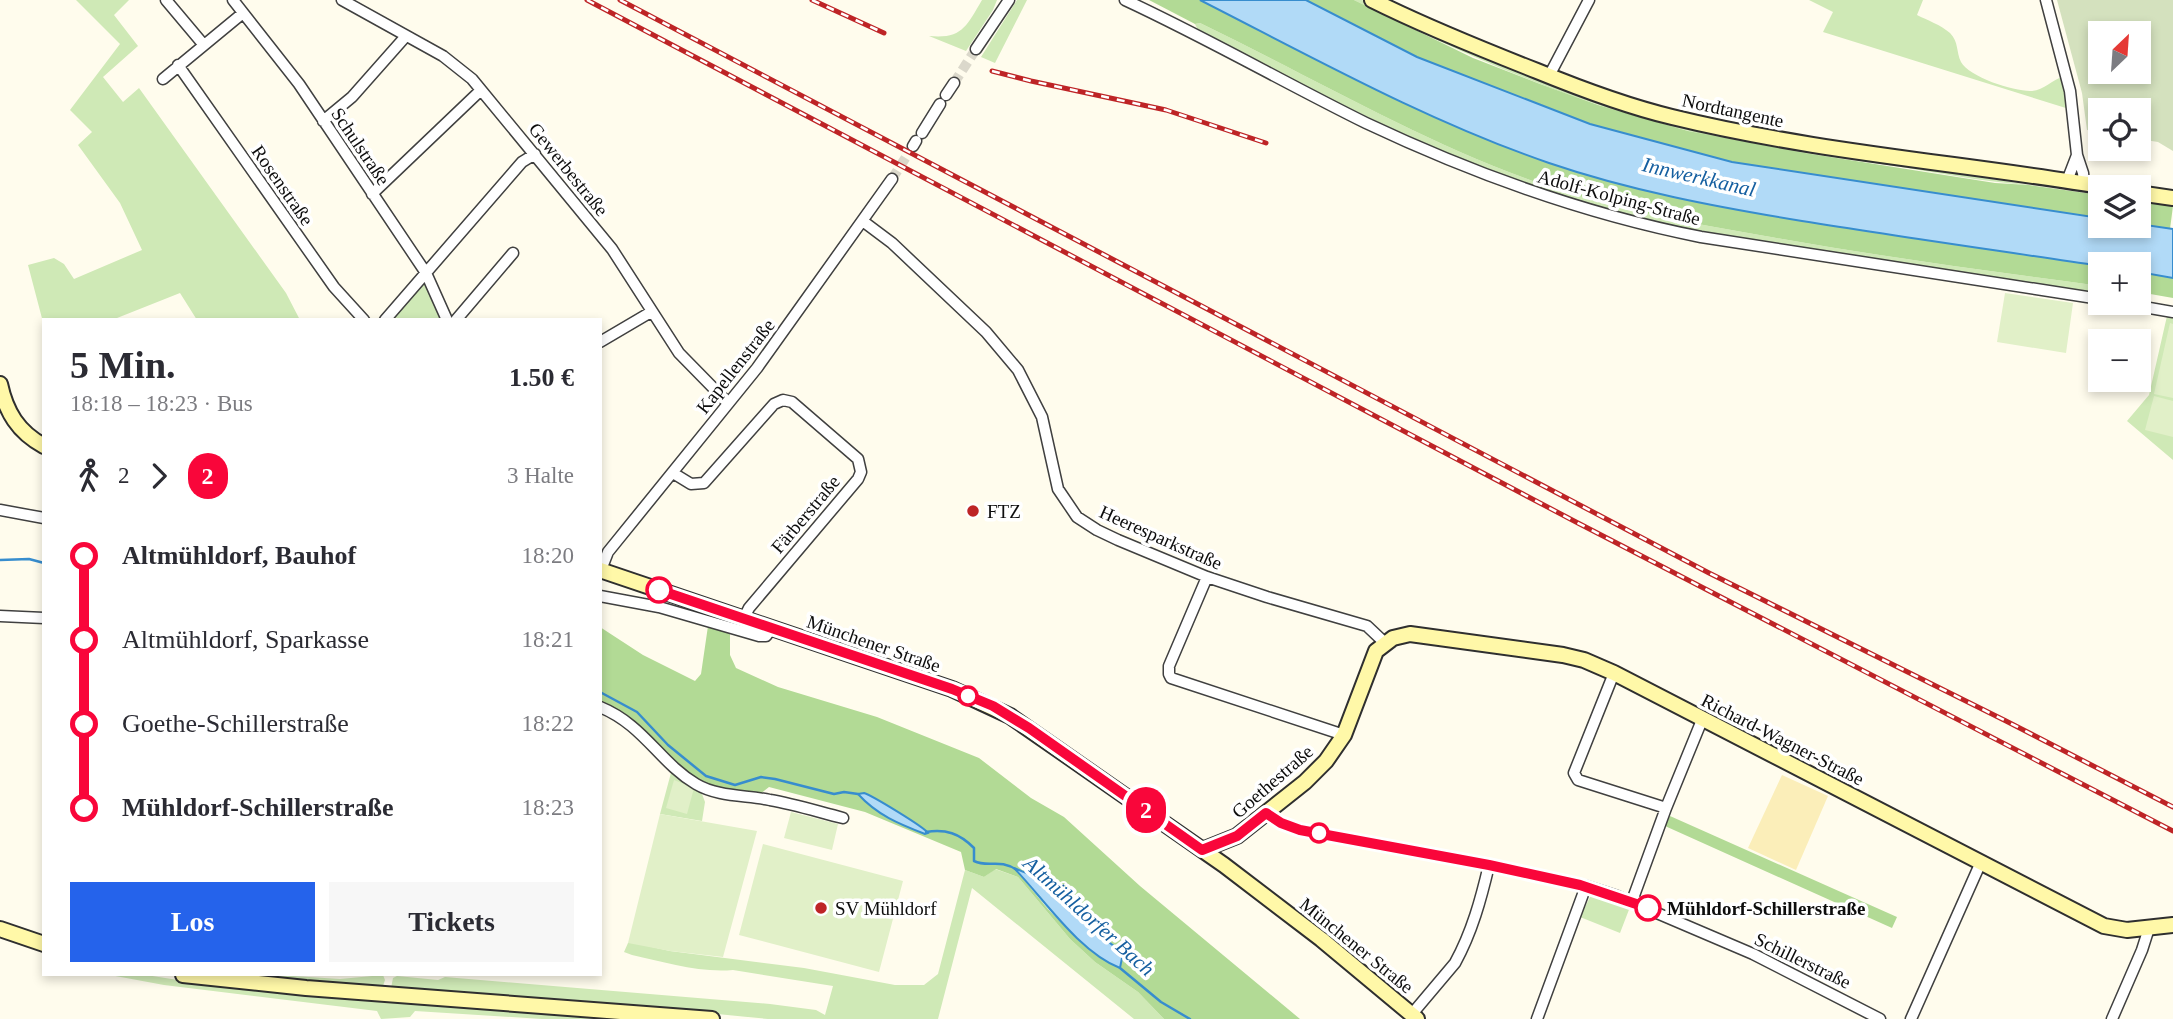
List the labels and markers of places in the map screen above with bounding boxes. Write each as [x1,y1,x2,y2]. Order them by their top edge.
place label: FTZ [987,501,1021,522]
marker: FTZ [965,503,981,519]
unlabelled marker [646,577,672,603]
unlabelled marker [958,686,978,706]
unlabelled marker [1309,823,1329,843]
marker: Mühldorf-Schillerstraße [1635,895,1661,921]
place label: SV Mühldorf [835,898,937,919]
place label: Mühldorf-Schillerstraße [1667,898,1865,919]
marker: SV Mühldorf [813,900,829,916]

